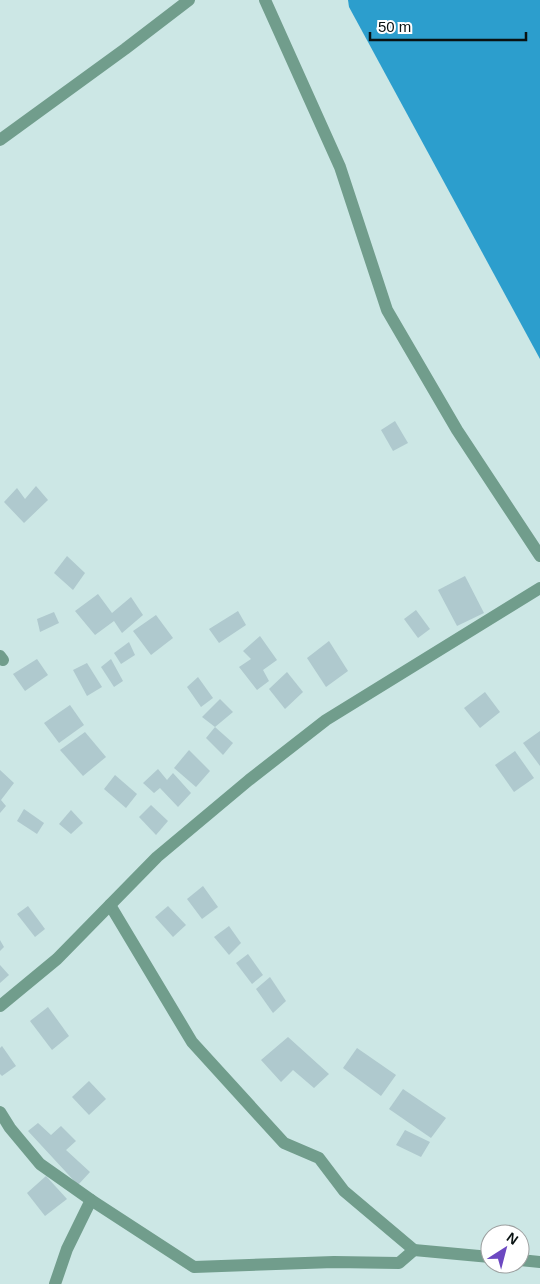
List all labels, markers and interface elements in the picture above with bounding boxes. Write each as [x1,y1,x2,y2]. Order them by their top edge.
scale bar [370,10,526,42]
text: 50 m [378,18,411,35]
north arrow [480,1224,530,1274]
text: N [504,1229,521,1248]

